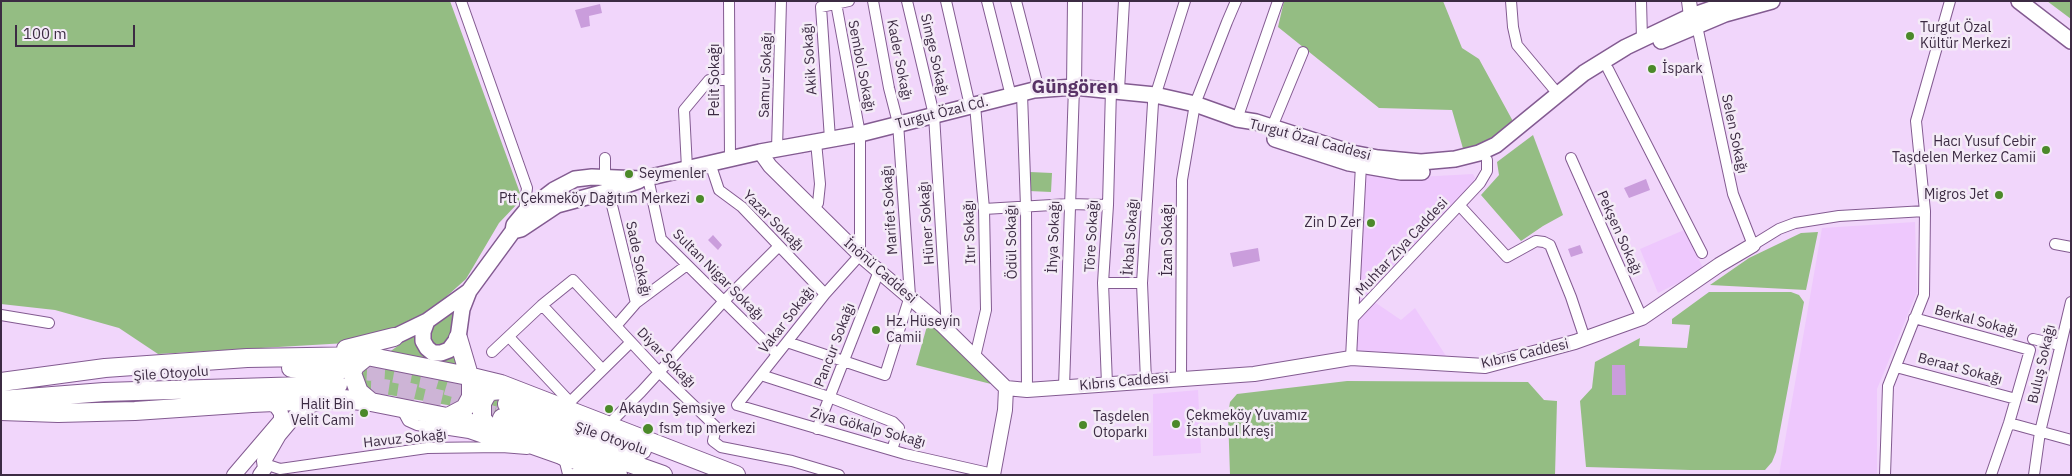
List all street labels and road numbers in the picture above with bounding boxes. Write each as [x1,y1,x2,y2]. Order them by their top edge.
street label: Simge Sokağı [916,12,952,98]
street label: Kader Sokağı [883,18,915,102]
street label: Sembol Sokağı [844,19,878,113]
street label: Akik Sokağı [799,22,821,96]
street label: Samur Sokağı [756,32,776,118]
street label: Pelit Sokağı [707,43,723,117]
street label: Turgut Özal Cd. [894,93,990,133]
street label: Selen Sokağı [1717,93,1751,175]
street label: Turgut Özal Caddesi [1247,116,1373,164]
street label: Marifet Sokağı [878,165,902,255]
street label: Hüner Sokağı [916,181,938,265]
street label: Yazar Sokağı [739,187,807,255]
street label: Pekşen Sokağı [1593,188,1645,278]
street label: Muhtar Ziya Caddesi [1352,195,1452,299]
street label: İkbal Sokağı [1120,198,1142,276]
street label: Töre Sokağı [1082,199,1102,273]
street label: Itır Sokağı [960,200,980,264]
street label: İhya Sokağı [1044,200,1064,274]
street label: Ödül Sokağı [1003,204,1021,280]
street label: İzan Sokağı [1160,204,1176,276]
street label: Sade Sokağı [622,220,654,298]
street label: Sultan Nigar Sokağı [669,226,767,324]
street label: İnönü Caddesi [840,235,920,307]
street label: Vakar Sokağı [756,283,818,357]
street label: Pancur Sokağı [811,300,859,390]
street label: Berkal Sokağı [1933,302,2019,340]
street label: Buluş Sokağı [2025,323,2059,405]
street label: Diyar Sokağı [633,324,699,392]
street label: Kıbrıs Caddesi [1479,336,1571,372]
street label: Beraat Sokağı [1916,350,2004,388]
street label: Şile Otoyolu [133,363,209,385]
street label: Kıbrıs Caddesi [1079,370,1169,394]
street label: Ziya Gökalp Sokağı [809,405,927,451]
street label: Şile Otoyolu [573,419,649,459]
street label: Havuz Sokağı [363,426,447,452]

